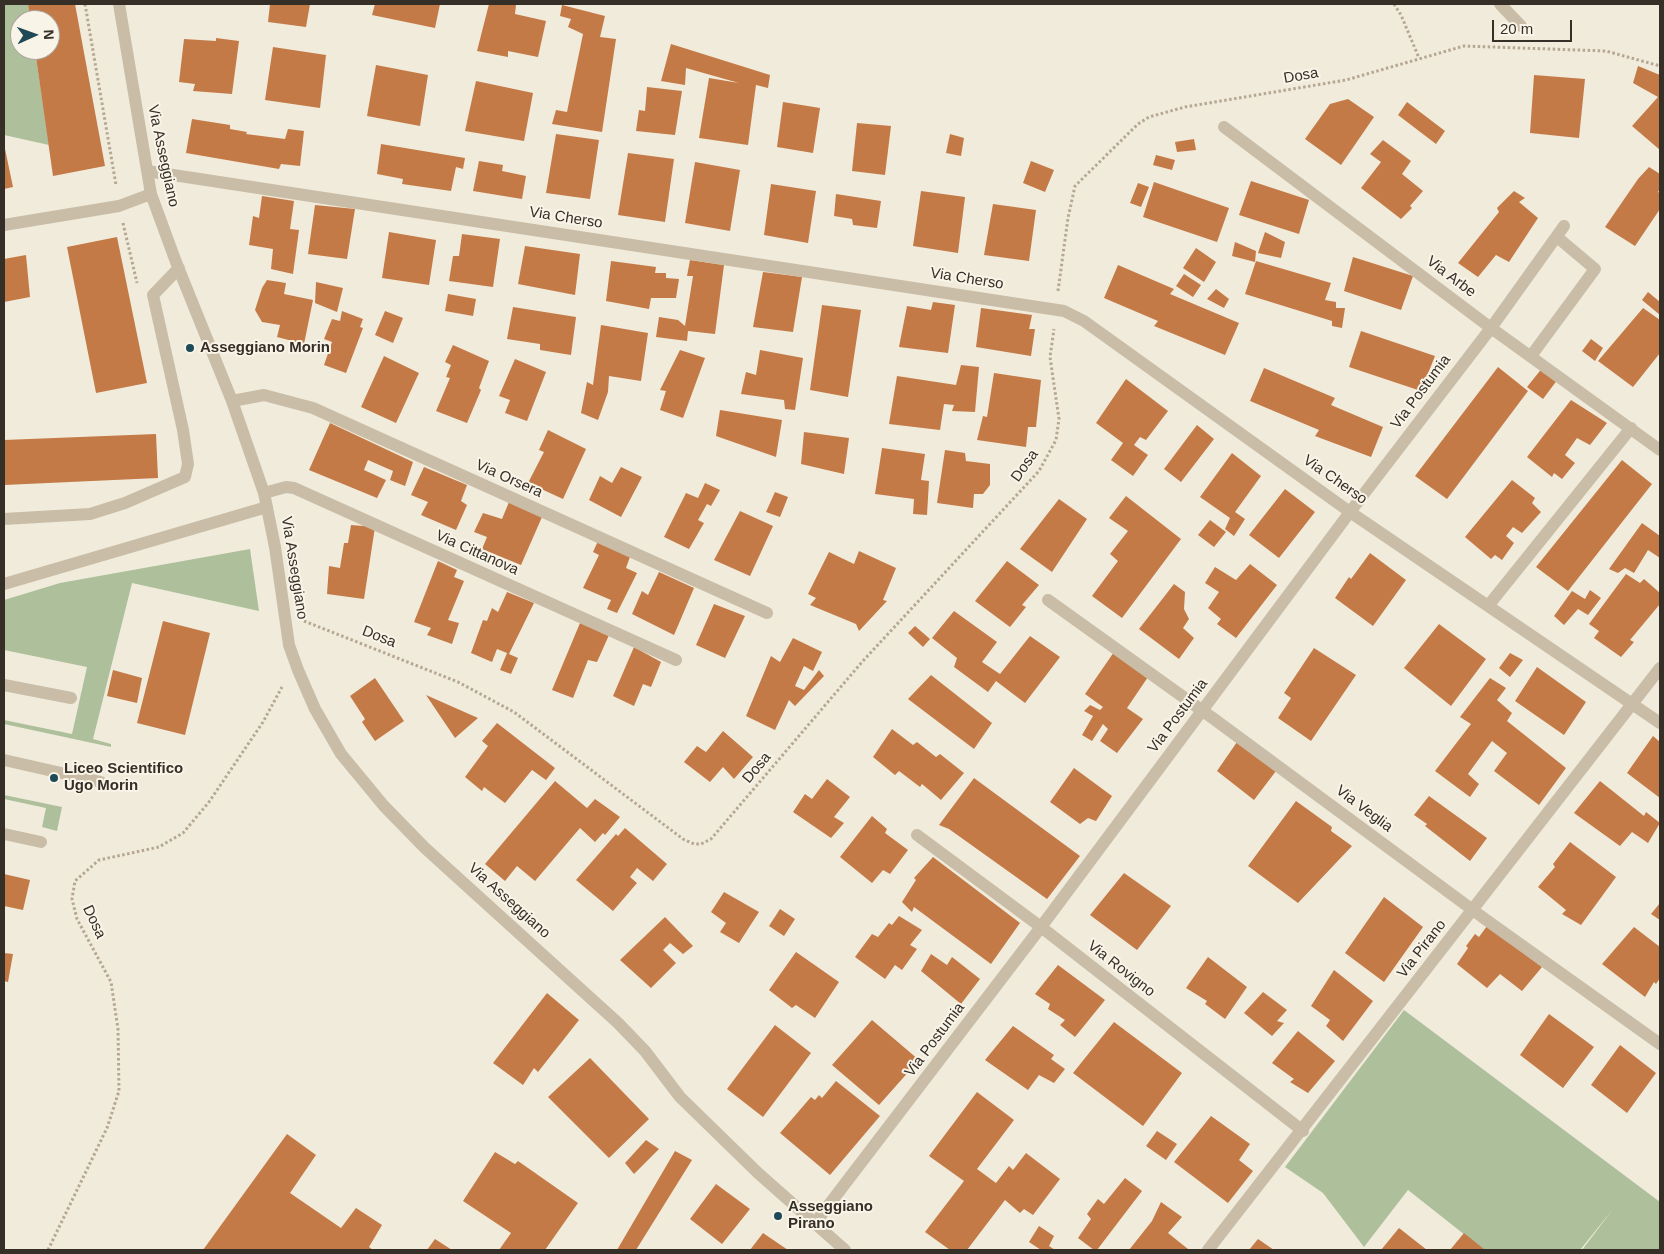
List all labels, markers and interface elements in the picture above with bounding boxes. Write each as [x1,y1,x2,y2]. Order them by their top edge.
north arrow [10,10,60,60]
scale bar [1494,10,1574,42]
text: 20 m [1500,20,1533,37]
text: N [41,29,57,40]
street label: Dosa [1282,64,1320,88]
street label: Via Asseggiano [143,103,183,209]
street label: Via Cherso [528,203,604,233]
street label: Via Arbe [1423,253,1479,301]
street label: Via Cherso [929,264,1005,294]
place label: Asseggiano Morin [200,339,330,357]
marker: Asseggiano Morin [184,342,196,354]
street label: Via Postumia [1387,351,1455,433]
street label: Dosa [1008,446,1042,486]
street label: Via Cherso [1300,451,1370,509]
street label: Via Orsera [473,456,545,502]
street label: Via Asseggiano [277,515,311,621]
street label: Via Cittanova [433,527,521,579]
street label: Dosa [359,622,399,652]
street label: Via Postumia [1144,675,1212,757]
street label: Dosa [739,749,775,787]
place label: Liceo Scientifico Ugo Morin [64,760,183,795]
marker: Liceo Scientifico Ugo Morin [48,772,60,784]
street label: Via Veglia [1332,782,1396,836]
street label: Via Asseggiano [464,860,554,942]
street label: Dosa [78,902,110,942]
street label: Via Pirano [1394,916,1450,982]
street label: Via Rovigno [1084,937,1158,1001]
street label: Via Postumia [901,999,969,1081]
place label: Asseggiano Pirano [788,1198,873,1233]
marker: Asseggiano Pirano [772,1210,784,1222]

